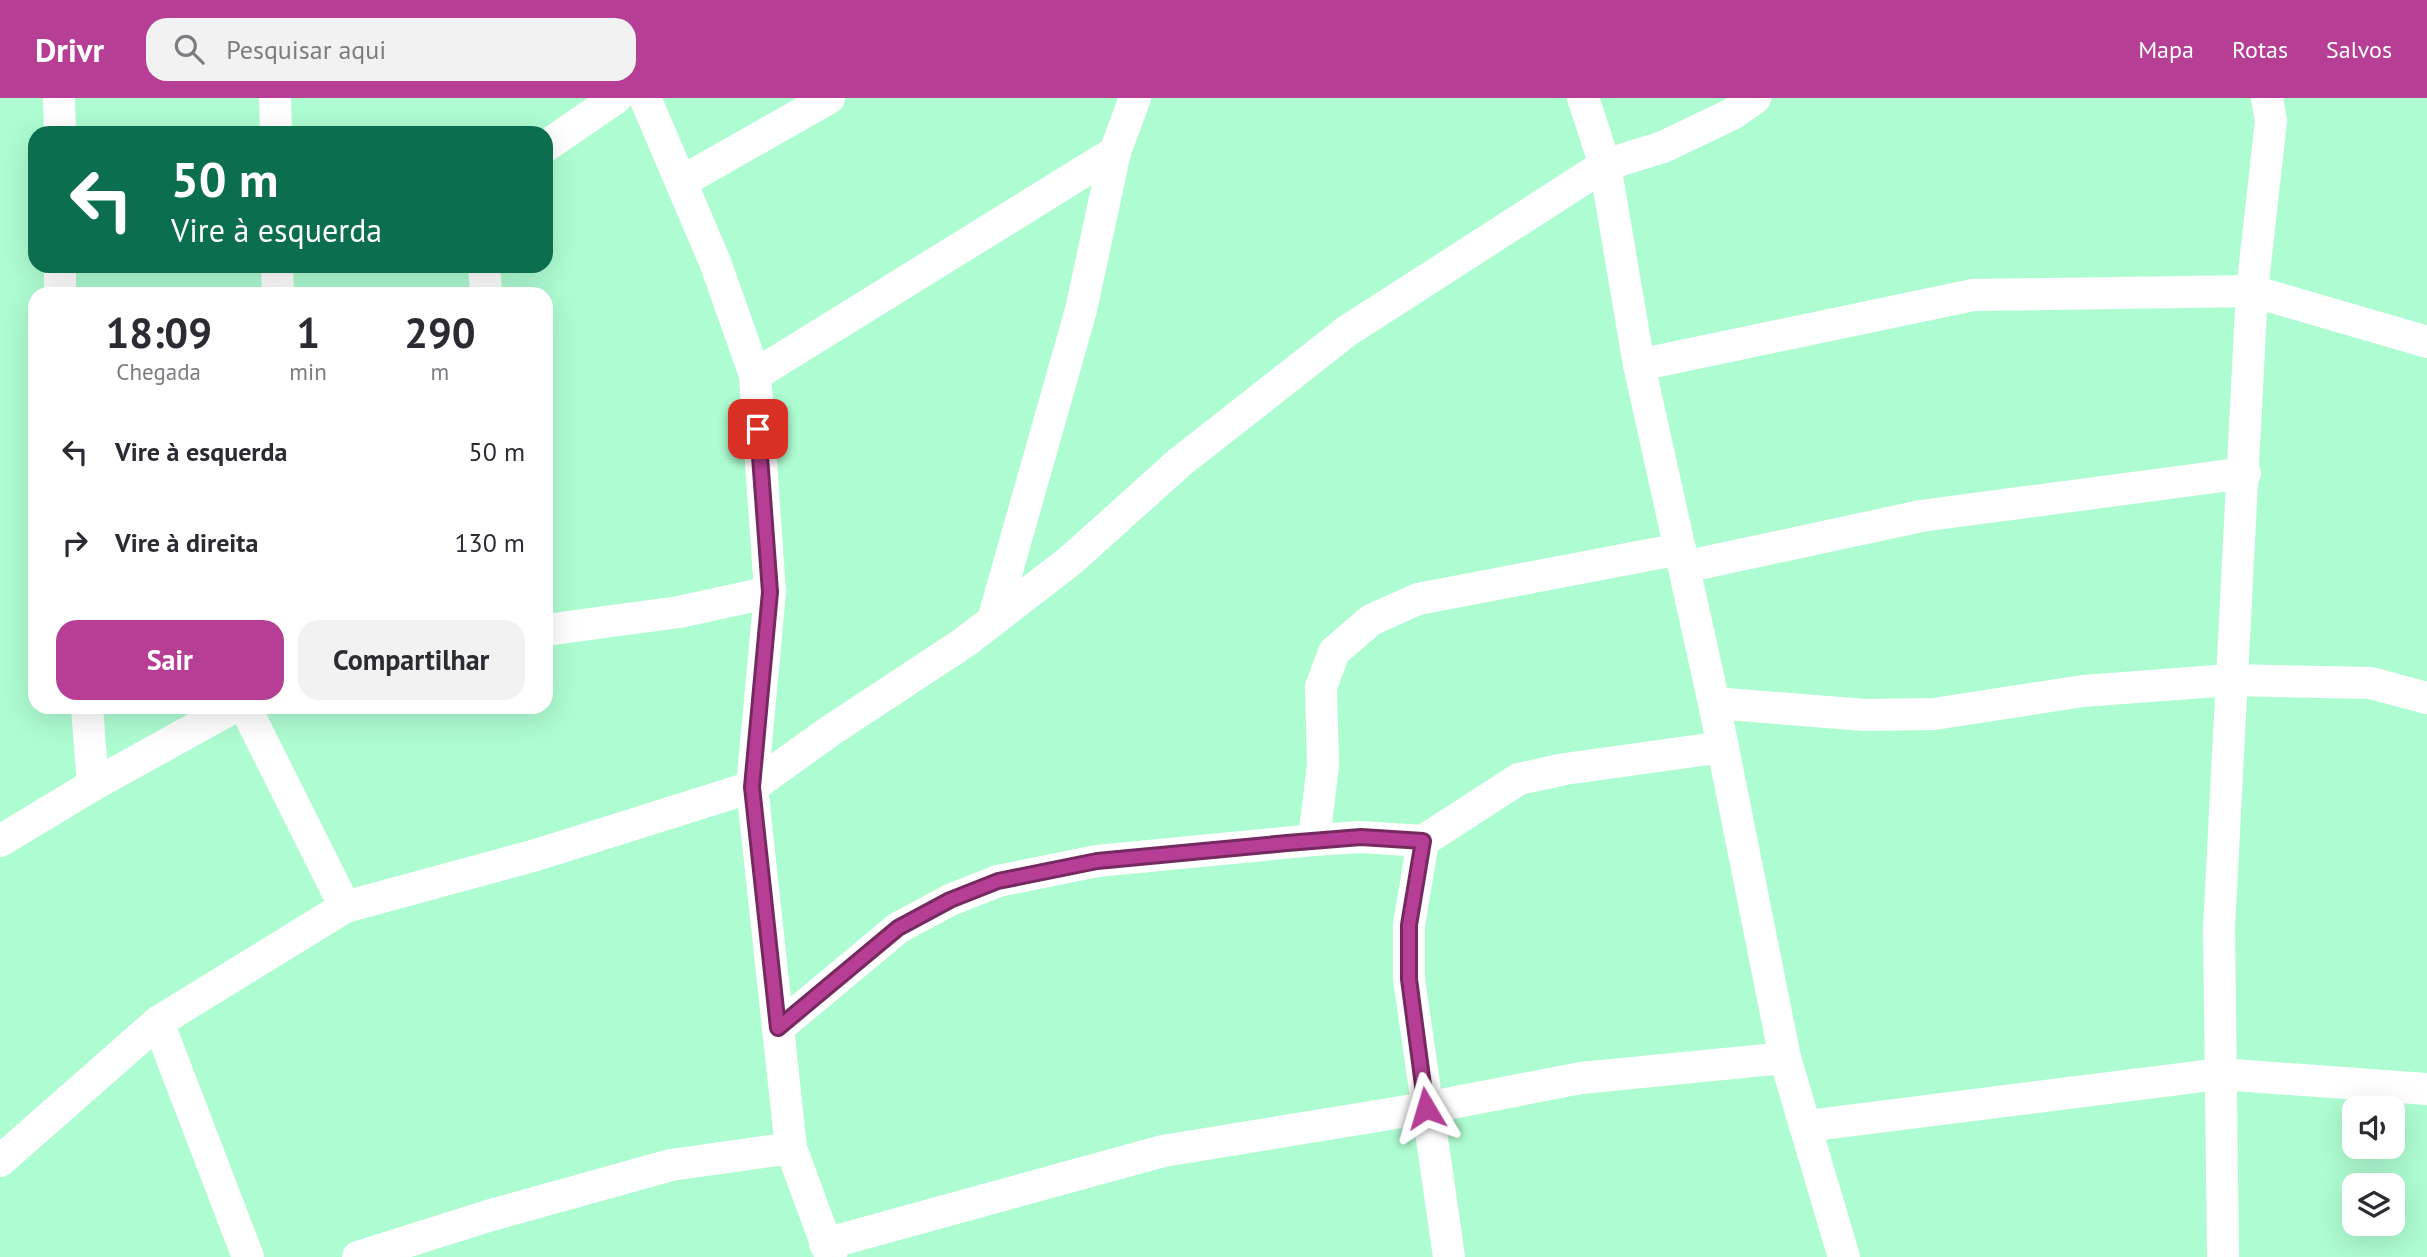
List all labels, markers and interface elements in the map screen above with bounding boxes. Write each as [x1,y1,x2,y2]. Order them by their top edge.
search box [146,18,636,81]
text: Drivr [35,28,104,71]
icon: search [170,30,208,68]
text: Pesquisar aqui [226,33,386,66]
text: Mapa [2138,34,2194,65]
text: Rotas [2232,34,2288,65]
text: Salvos [2326,34,2392,65]
text: 50 m [171,147,278,211]
icon: left [56,154,147,245]
text: Vire à esquerda [171,209,382,251]
text: 18:09 [105,305,212,360]
text: 1 [296,305,320,360]
text: 290 [404,305,476,360]
text: Chegada [116,357,201,386]
text: min [289,357,327,386]
text: m [431,357,449,386]
pin [728,399,788,459]
icon: arrive [739,410,777,448]
icon: left [56,433,94,471]
text: Vire à esquerda [115,435,287,468]
text: 50 m [469,435,525,468]
icon: right [56,524,94,562]
text: Vire à direita [115,526,258,559]
text: 130 m [454,526,525,559]
button: Sair [56,620,284,700]
button: Compartilhar [298,620,525,700]
position arrow [1389,1071,1463,1145]
map controls [2342,1096,2405,1236]
button: sound [2342,1096,2405,1159]
button: layers [2342,1173,2405,1236]

